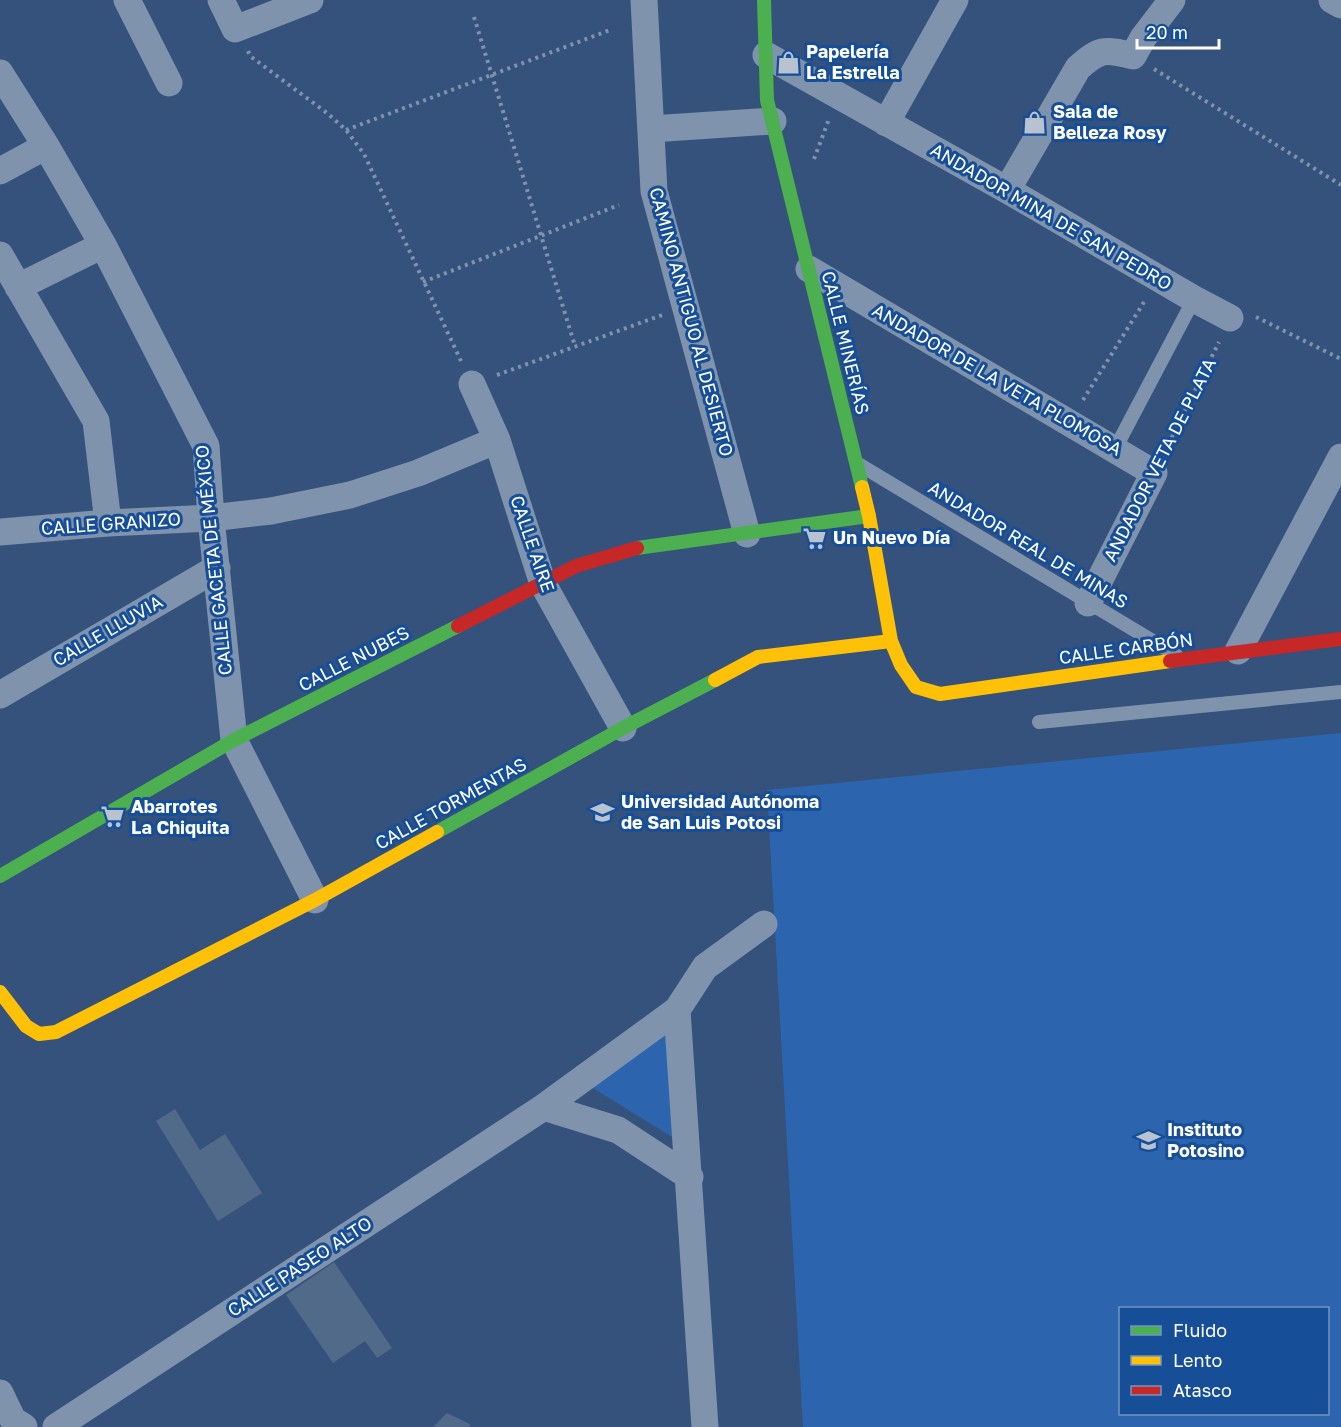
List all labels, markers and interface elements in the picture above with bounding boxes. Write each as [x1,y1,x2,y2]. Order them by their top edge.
scale bar [1137,12,1220,50]
text: 20 m [1146,21,1188,43]
place label: Papelería La Estrella [806,40,900,83]
shop icon: Papelería La Estrella [775,49,801,75]
place label: Sala de Belleza Rosy [1053,100,1167,143]
shop icon: Sala de Belleza Rosy [1022,109,1048,135]
street label: ANDADOR MINA DE SAN PEDRO [927,138,1176,294]
street label: CAMINO ANTIGUO AL DESIERTO [645,185,739,459]
street label: CALLE MINERÍAS [818,269,874,417]
street label: ANDADOR DE LA VETA PLOMOSA [869,298,1126,460]
street label: ANDADOR VETA DE PLATA [1098,354,1220,565]
street label: CALLE GACETA DE MÉXICO [190,444,236,676]
street label: ANDADOR REAL DE MINAS [925,476,1132,613]
street label: CALLE AIRE [506,492,560,595]
street label: CALLE GRANIZO [40,507,182,539]
supermarket icon: Un Nuevo Día [802,525,828,551]
place label: Un Nuevo Día [833,526,950,548]
street label: CALLE LLUVIA [49,590,166,670]
street label: CALLE NUBES [295,621,413,695]
street label: CALLE CARBÓN [1057,628,1194,668]
street label: CALLE TORMENTAS [371,752,530,854]
place label: Universidad Autónoma de San Luis Potosi [621,790,819,833]
place label: Abarrotes La Chiquita [131,795,229,838]
school or university icon: Universidad Autónoma de San Luis Potosi [590,799,616,825]
supermarket icon: Abarrotes La Chiquita [100,804,126,830]
place label: Instituto Potosino [1167,1118,1245,1161]
school or university icon: Instituto Potosino [1136,1127,1162,1153]
street label: CALLE PASEO ALTO [223,1211,376,1321]
legend [1119,1307,1329,1415]
text: Fluido [1173,1319,1227,1341]
text: Lento [1173,1349,1222,1371]
text: Atasco [1173,1379,1232,1401]

